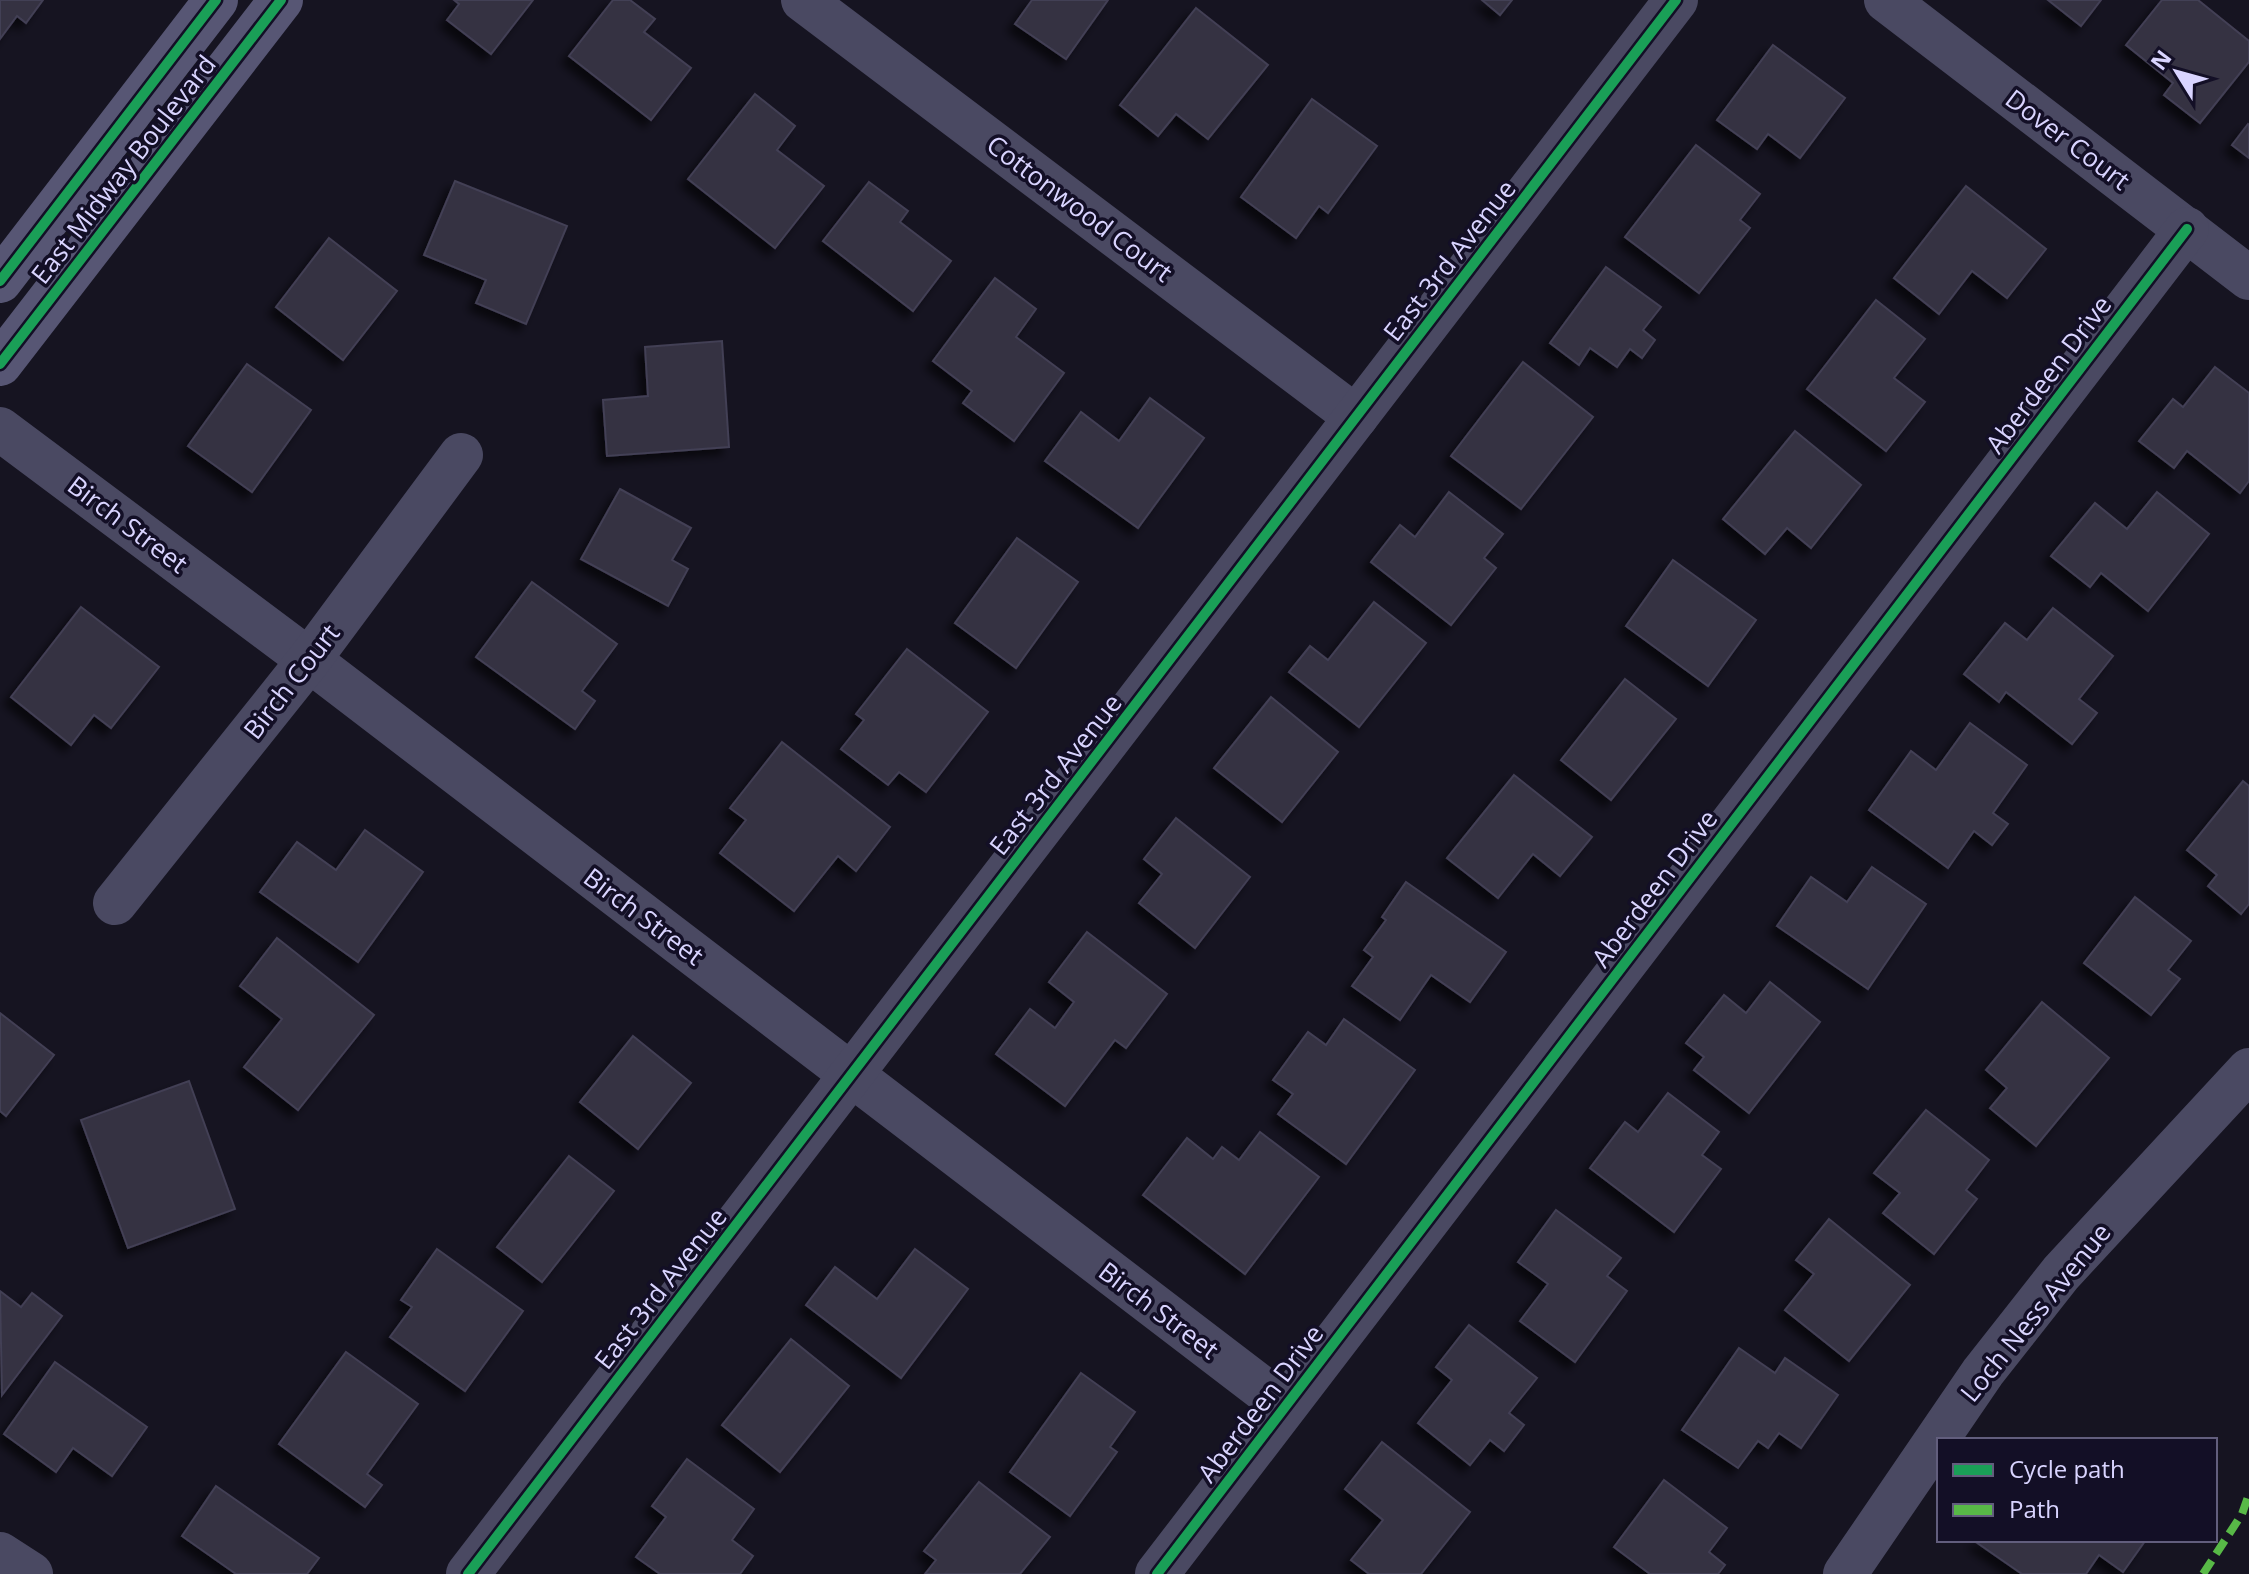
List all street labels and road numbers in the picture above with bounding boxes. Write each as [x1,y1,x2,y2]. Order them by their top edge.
street label: East Midway Boulevard [22,47,224,291]
street label: Dover Court [1998,80,2138,198]
street label: Cottonwood Court [980,126,1180,290]
street label: East 3rd Avenue [1374,172,1524,348]
street label: Aberdeen Drive [1977,288,2119,460]
street label: Birch Street [61,467,195,581]
street label: Birch Court [235,616,347,746]
street label: East 3rd Avenue [980,686,1130,862]
street label: Aberdeen Drive [1583,802,1725,974]
street label: Birch Street [577,859,711,973]
street label: East 3rd Avenue [585,1200,735,1376]
street label: Loch Ness Avenue [1952,1215,2118,1409]
street label: Birch Street [1092,1253,1226,1367]
street label: Aberdeen Drive [1189,1317,1331,1489]

